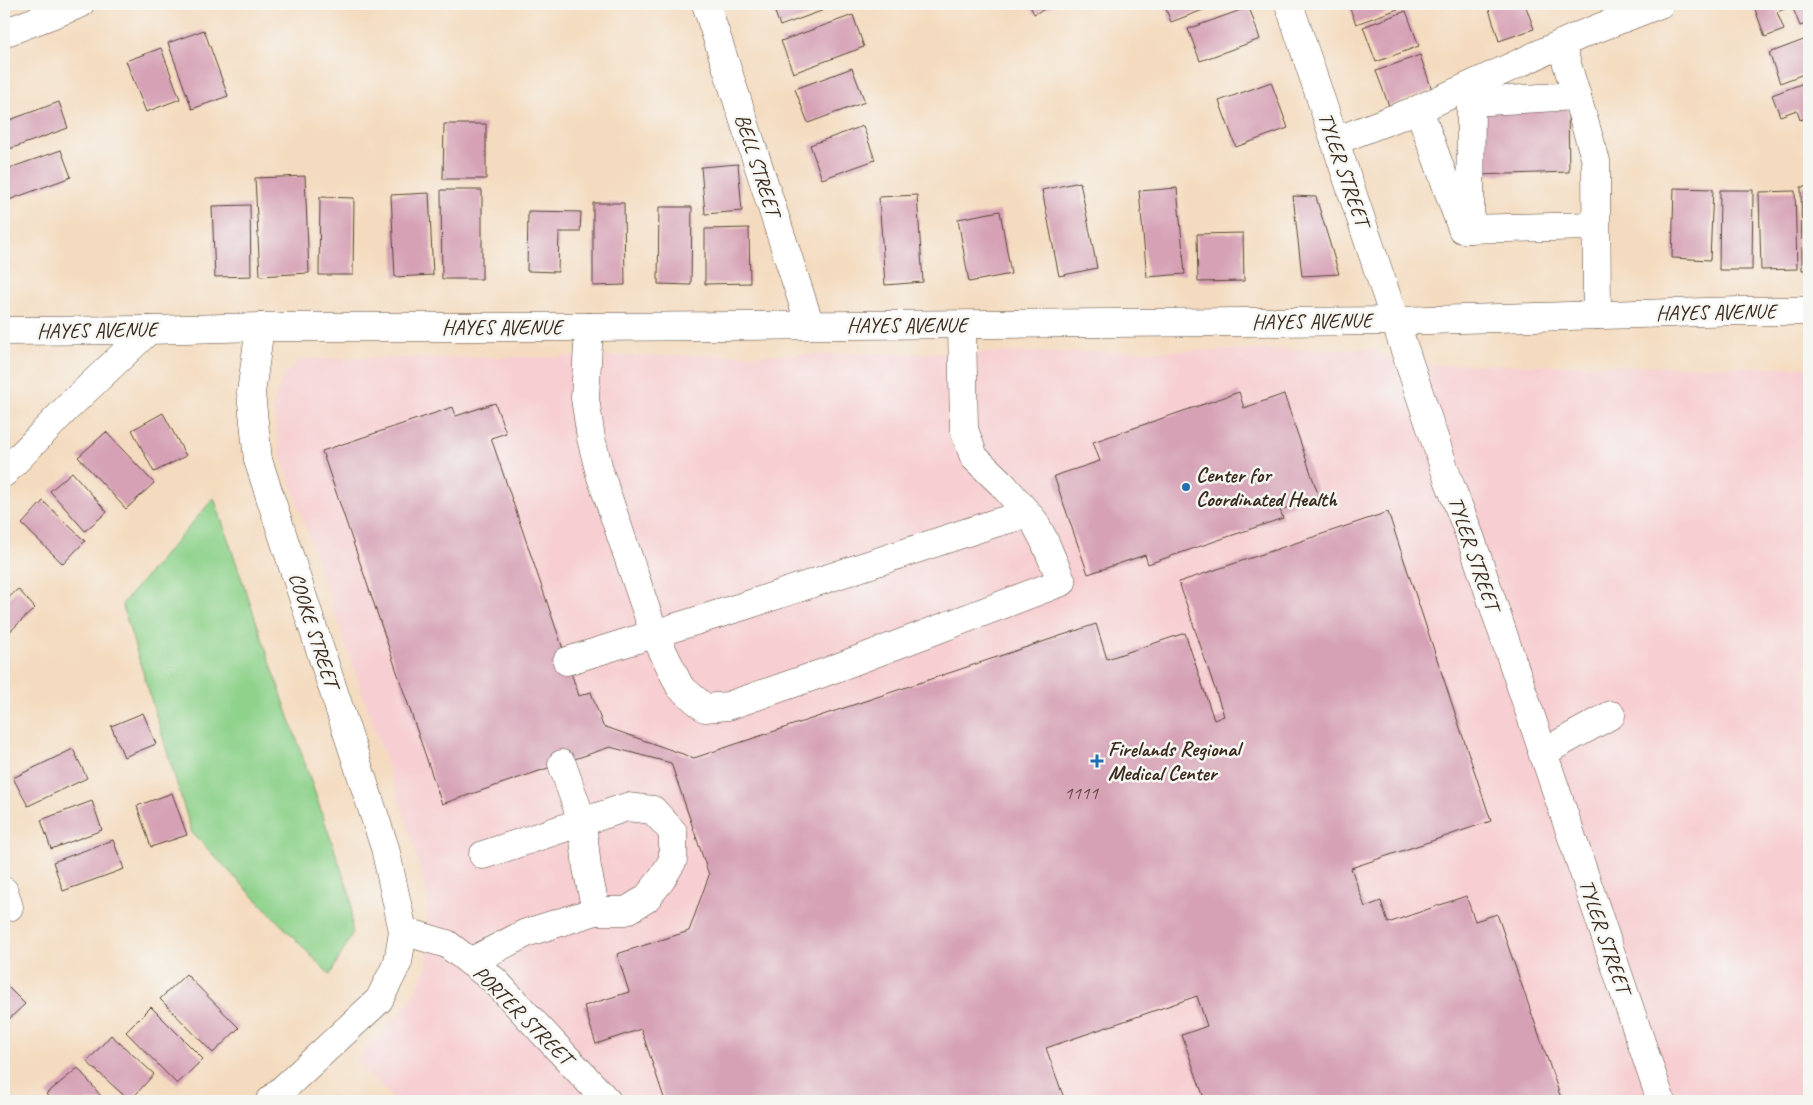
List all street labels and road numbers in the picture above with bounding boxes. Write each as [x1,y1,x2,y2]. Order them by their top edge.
street label: TYLER STREET [1312,109,1377,234]
street label: BELL STREET [729,111,788,224]
street label: HAYES AVENUE [1656,298,1779,326]
street label: HAYES AVENUE [1252,307,1375,335]
street label: HAYES AVENUE [847,312,970,338]
street label: HAYES AVENUE [442,314,565,340]
street label: HAYES AVENUE [37,316,160,344]
street label: TYLER STREET [1442,493,1507,618]
street label: COOKE STREET [283,569,346,696]
street label: TYLER STREET [1573,876,1638,1001]
street label: PORTER STREET [468,960,582,1074]

